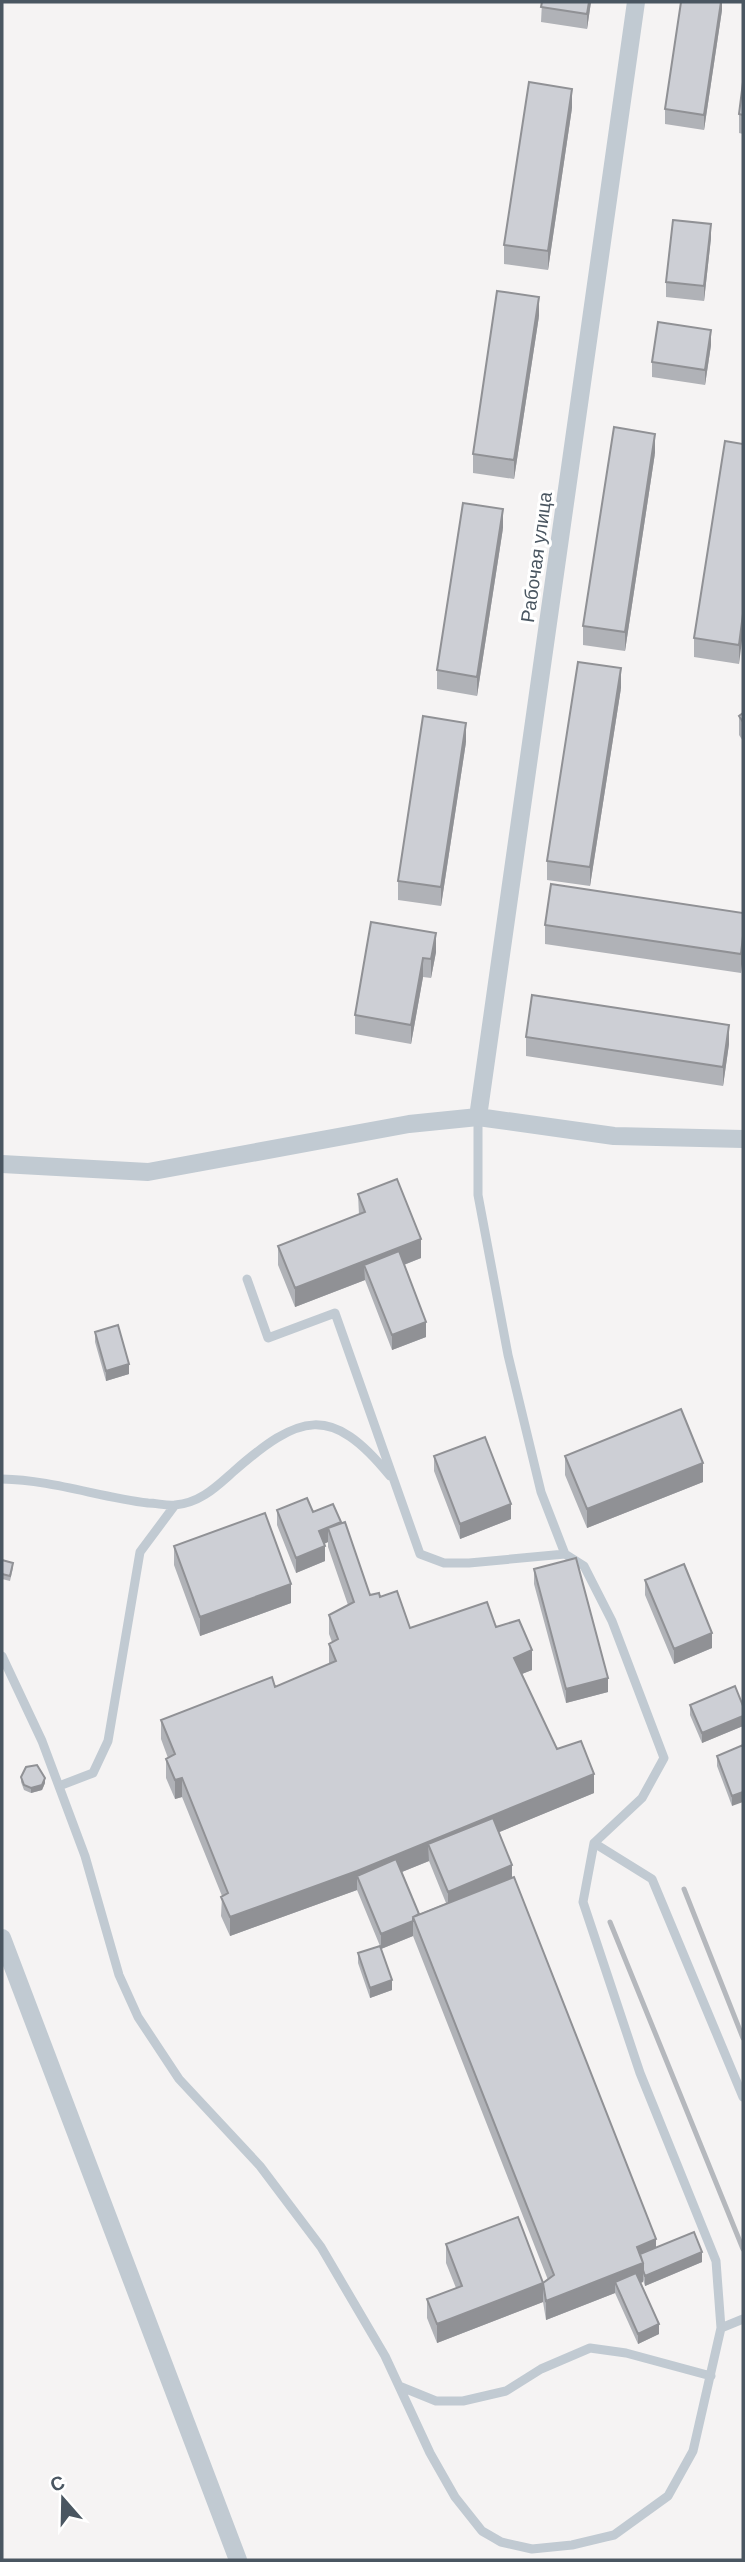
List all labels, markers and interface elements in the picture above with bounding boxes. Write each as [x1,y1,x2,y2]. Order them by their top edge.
street label: Рабочая улица [515,490,558,624]
north arrow [28,2464,98,2534]
text: С [47,2469,68,2498]

